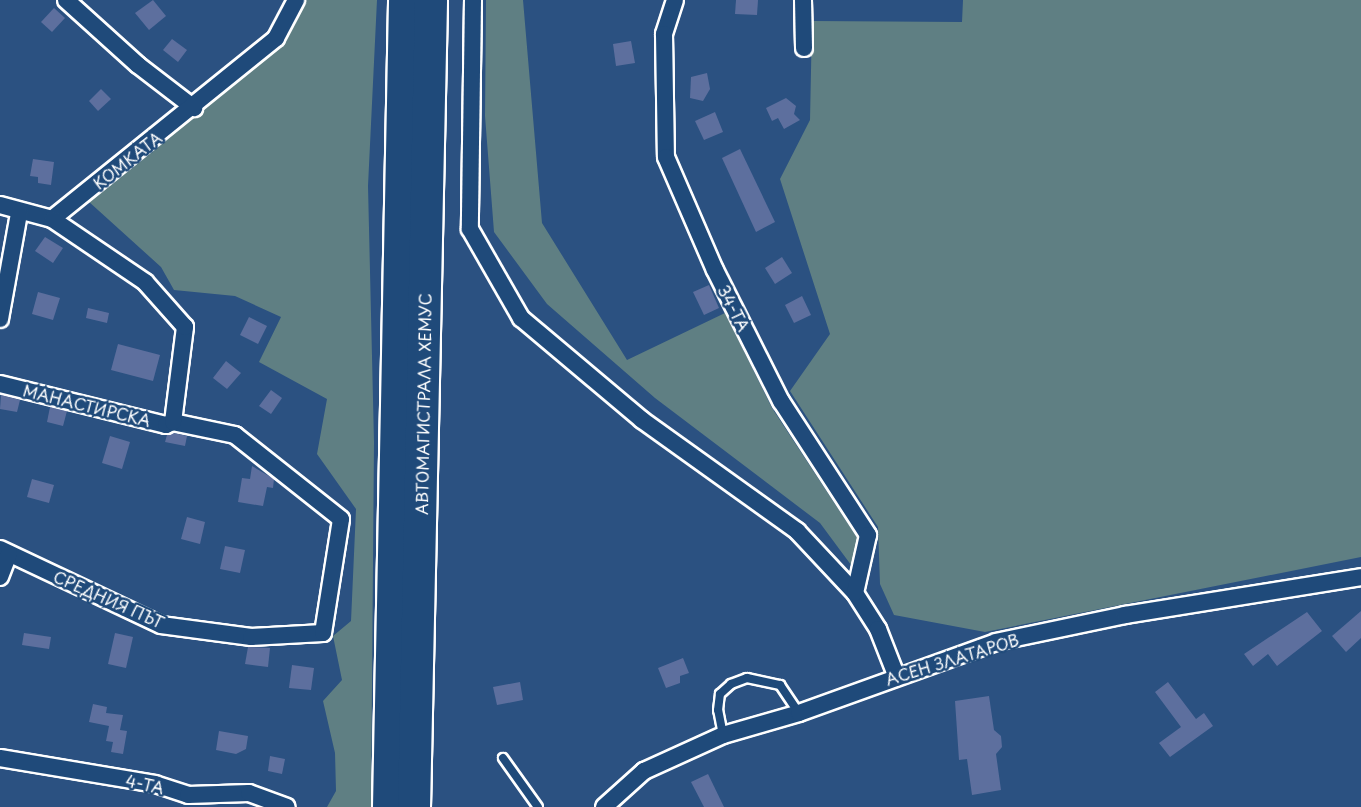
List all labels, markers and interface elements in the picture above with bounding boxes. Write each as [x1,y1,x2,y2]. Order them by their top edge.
street label: КОМКАТА [89,127,165,193]
street label: 34-ТА [714,282,754,334]
street label: АВТОМАГИСТРАЛА ХЕМУС [411,293,435,515]
street label: МАНАСТИРСКА [21,380,153,430]
street label: СРЕДНИЯ ПЪТ [51,566,167,632]
street label: АСЕН ЗЛАТАРОВ [882,629,1022,689]
street label: 4-ТА [124,771,166,797]

